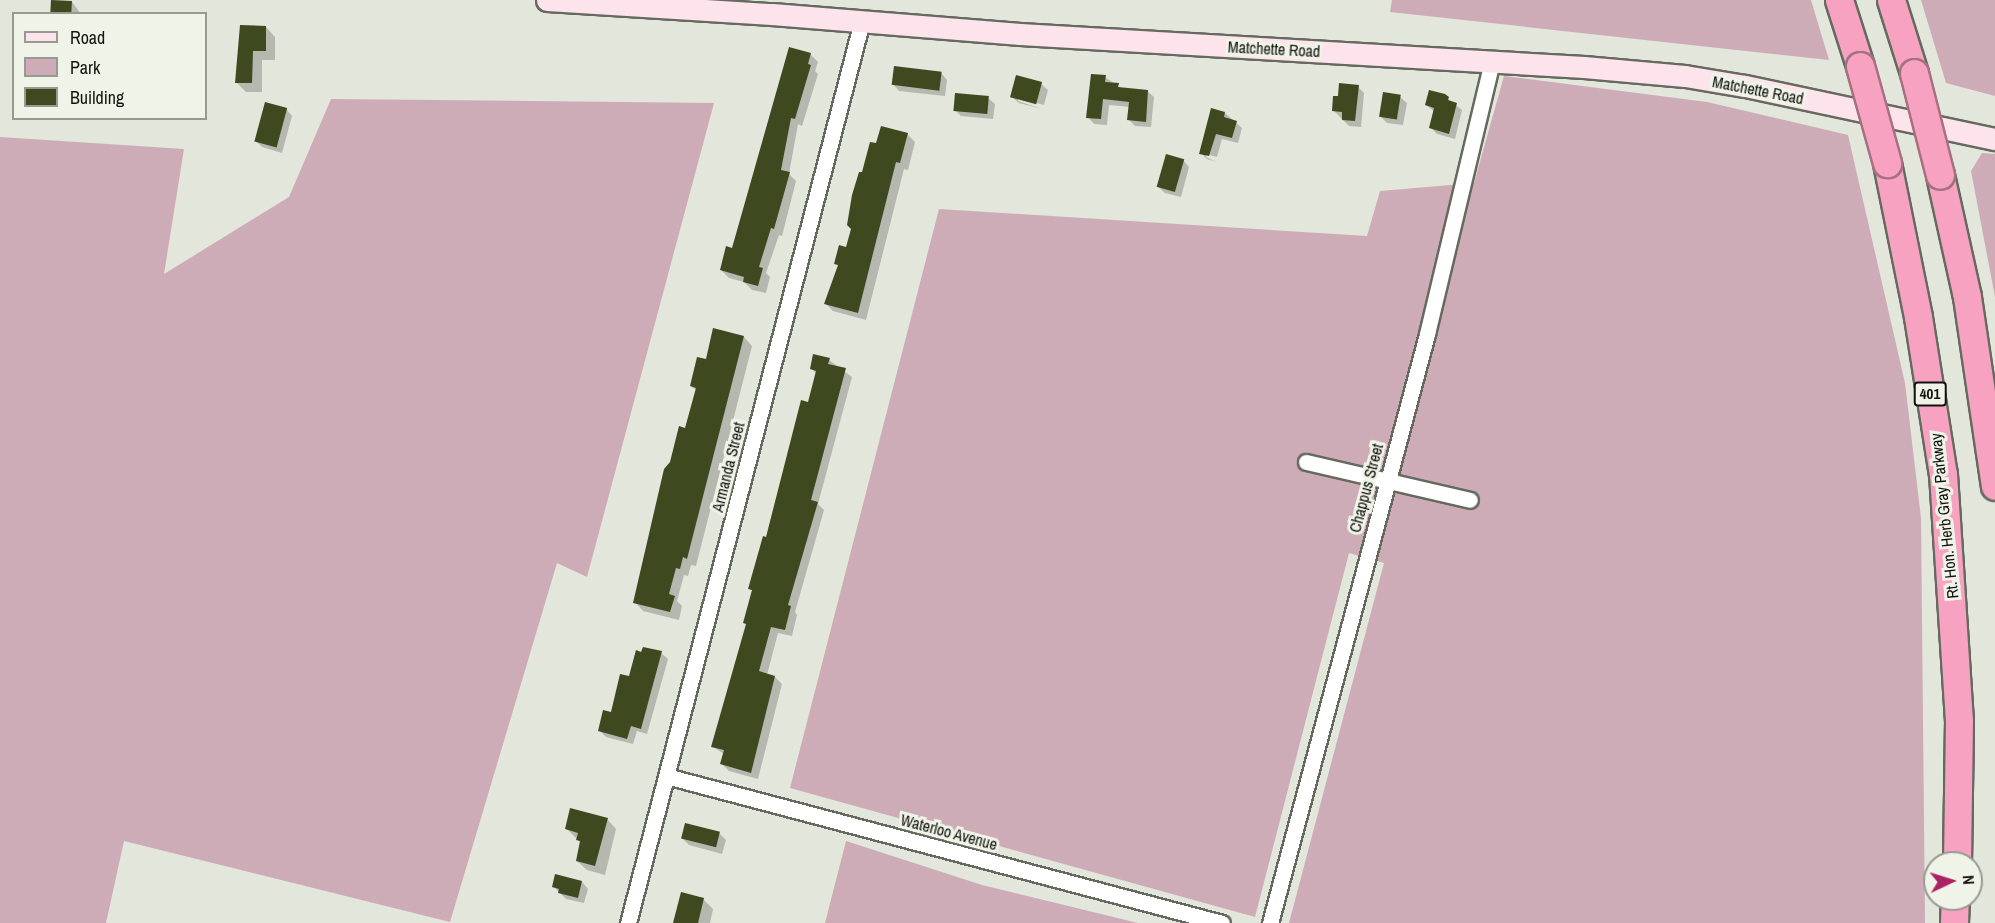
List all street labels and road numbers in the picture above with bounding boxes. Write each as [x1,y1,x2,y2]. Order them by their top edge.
street label: Matchette Road [1227,37,1321,61]
street label: Matchette Road [1711,72,1805,108]
road number: 401 [1914,382,1946,406]
street label: Armanda Street [708,420,748,514]
street label: Rt. Hon. Herb Gray Parkway [1926,432,1962,600]
street label: Chappus Street [1345,441,1387,535]
street label: Waterloo Avenue [898,810,1000,854]

